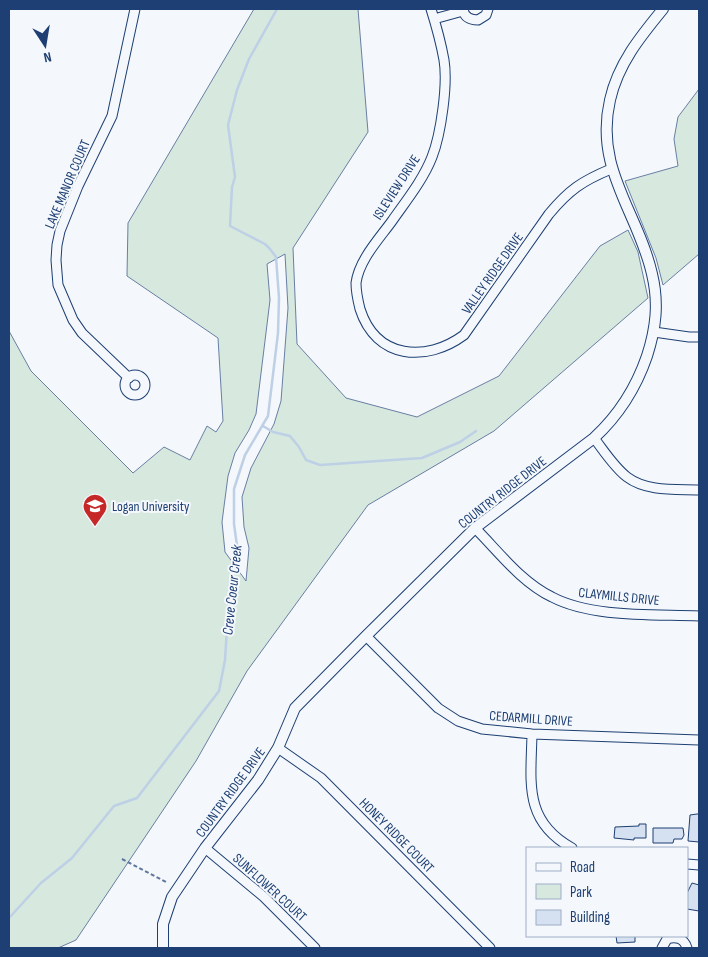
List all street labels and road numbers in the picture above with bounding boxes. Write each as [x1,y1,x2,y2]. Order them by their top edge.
street label: LAKE MANOR COURT [41,137,94,231]
street label: ISLEVIEW DRIVE [369,151,424,223]
street label: VALLEY RIDGE DRIVE [458,229,527,317]
street label: COUNTRY RIDGE DRIVE [455,453,550,532]
street label: CLAYMILLS DRIVE [578,584,660,609]
street label: CEDARMILL DRIVE [489,707,574,730]
street label: COUNTRY RIDGE DRIVE [192,744,269,841]
street label: HONEY RIDGE COURT [356,794,438,876]
street label: SUNFLOWER COURT [229,850,310,925]

